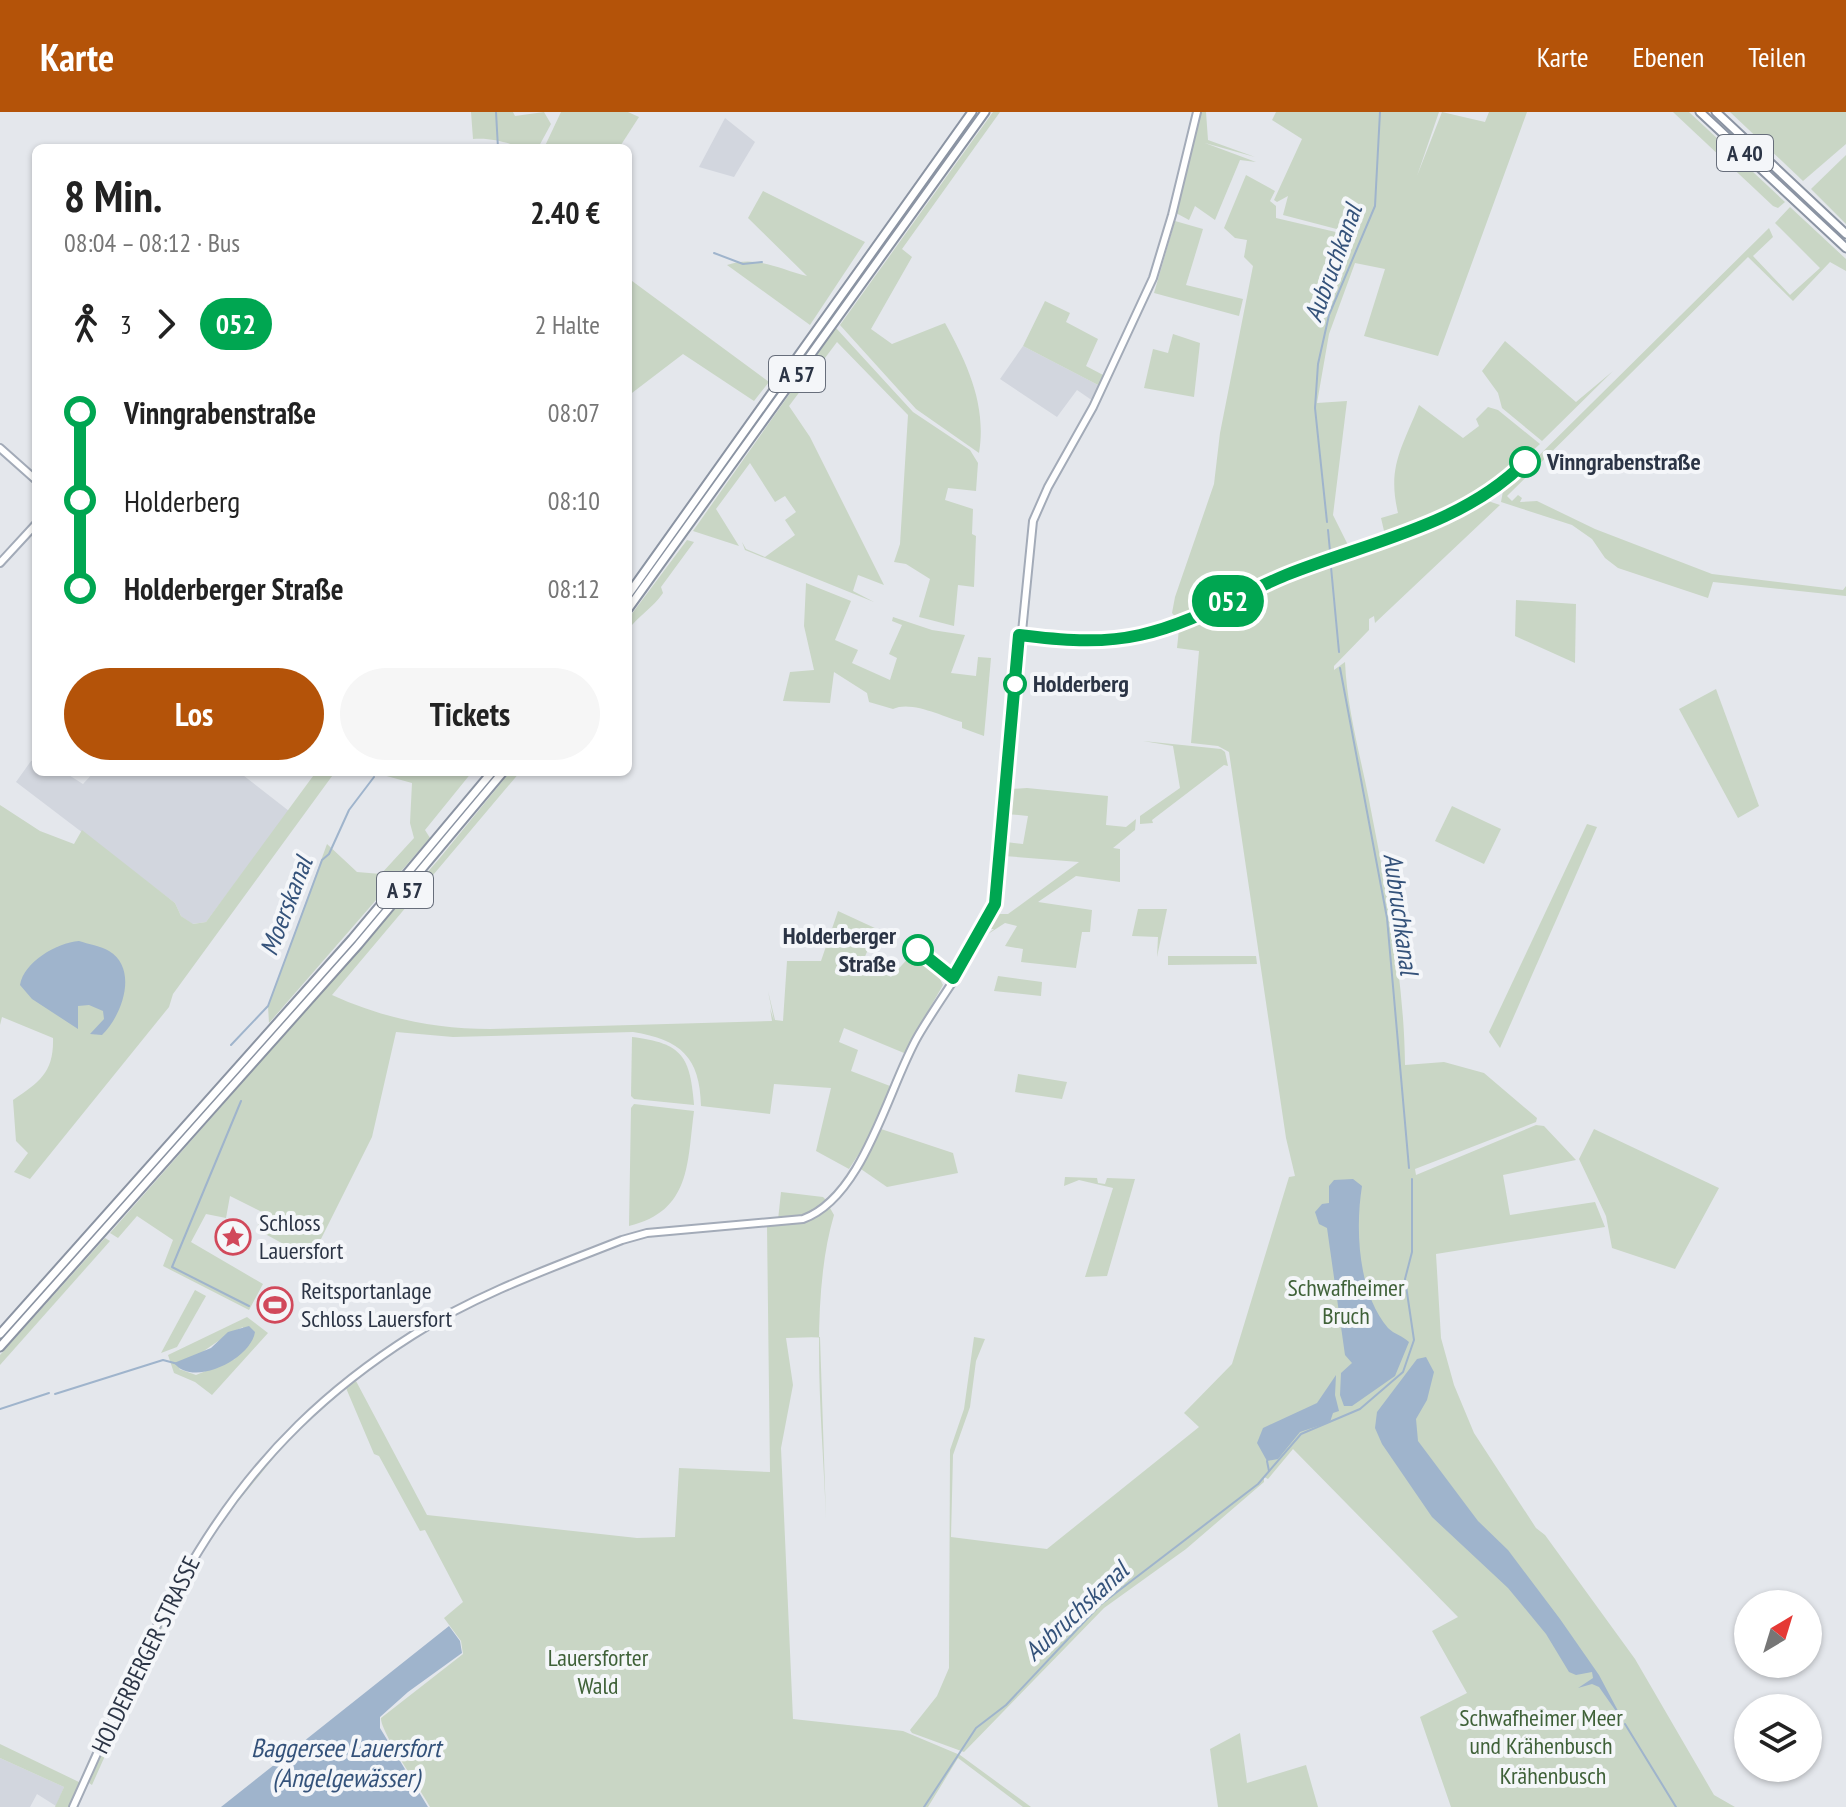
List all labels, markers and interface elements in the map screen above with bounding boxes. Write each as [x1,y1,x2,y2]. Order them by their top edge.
text: Karte [40,32,114,81]
text: Karte [1537,38,1588,75]
text: Ebenen [1632,38,1704,75]
text: Teilen [1748,38,1806,75]
road number: A 40 [1717,135,1773,171]
text: 8 Min. [64,167,162,224]
text: 2.40 € [530,193,600,232]
water label: Aubruchkanal [1296,197,1370,326]
text: 08:04 – 08:12 · Bus [64,226,240,259]
icon: walk [64,302,108,346]
icon: forward [144,302,188,346]
text: 052 [216,305,256,342]
text: 3 [120,308,132,341]
text: 2 Halte [535,308,600,341]
road number: A 57 [769,356,825,392]
text: Vinngrabenstraße [124,393,316,432]
text: 08:07 [548,396,600,429]
place label: Vinngrabenstraße [1546,446,1701,477]
marker: Vinngrabenstraße [1510,447,1540,477]
text: Holderberg [124,481,240,520]
text: 08:10 [548,484,600,517]
text: Holderberger Straße [124,569,344,608]
text: 08:12 [548,572,600,605]
line badge: 052 [1182,575,1274,627]
text: 052 [1208,582,1248,619]
button: Los [64,668,324,760]
button: Tickets [340,668,600,760]
place label: Holderberg [1033,668,1129,699]
marker: Holderberg [1004,673,1026,695]
water label: Moerskanal [252,849,320,960]
water label: Aubruchkanal [1377,851,1427,980]
road number: A 57 [377,872,433,908]
place label: Holderberger Straße [783,920,897,979]
marker: Holderberger Straße [903,935,933,965]
place label: Schloss Lauersfort [259,1207,344,1266]
place icon: Schloss Lauersfort [214,1218,252,1256]
park label: Schwafheimer Bruch [1287,1272,1405,1331]
place label: Reitsportanlage Schloss Lauersfort [301,1275,452,1334]
sports icon: Reitsportanlage Schloss Lauersfort [256,1286,294,1324]
street label: HOLDERBERGER STRASSE [84,1551,207,1759]
water label: Aubruchskanal [1016,1552,1137,1667]
north arrow [1734,1590,1822,1678]
map controls [1734,1590,1822,1782]
park label: Lauersforter Wald [548,1642,649,1701]
button: layers [1734,1694,1822,1782]
park label: Schwafheimer Meer und Krähenbusch [1459,1702,1623,1761]
water label: Baggersee Lauersfort (Angelgewässer) [251,1731,444,1794]
park label: Krähenbusch [1500,1760,1606,1791]

